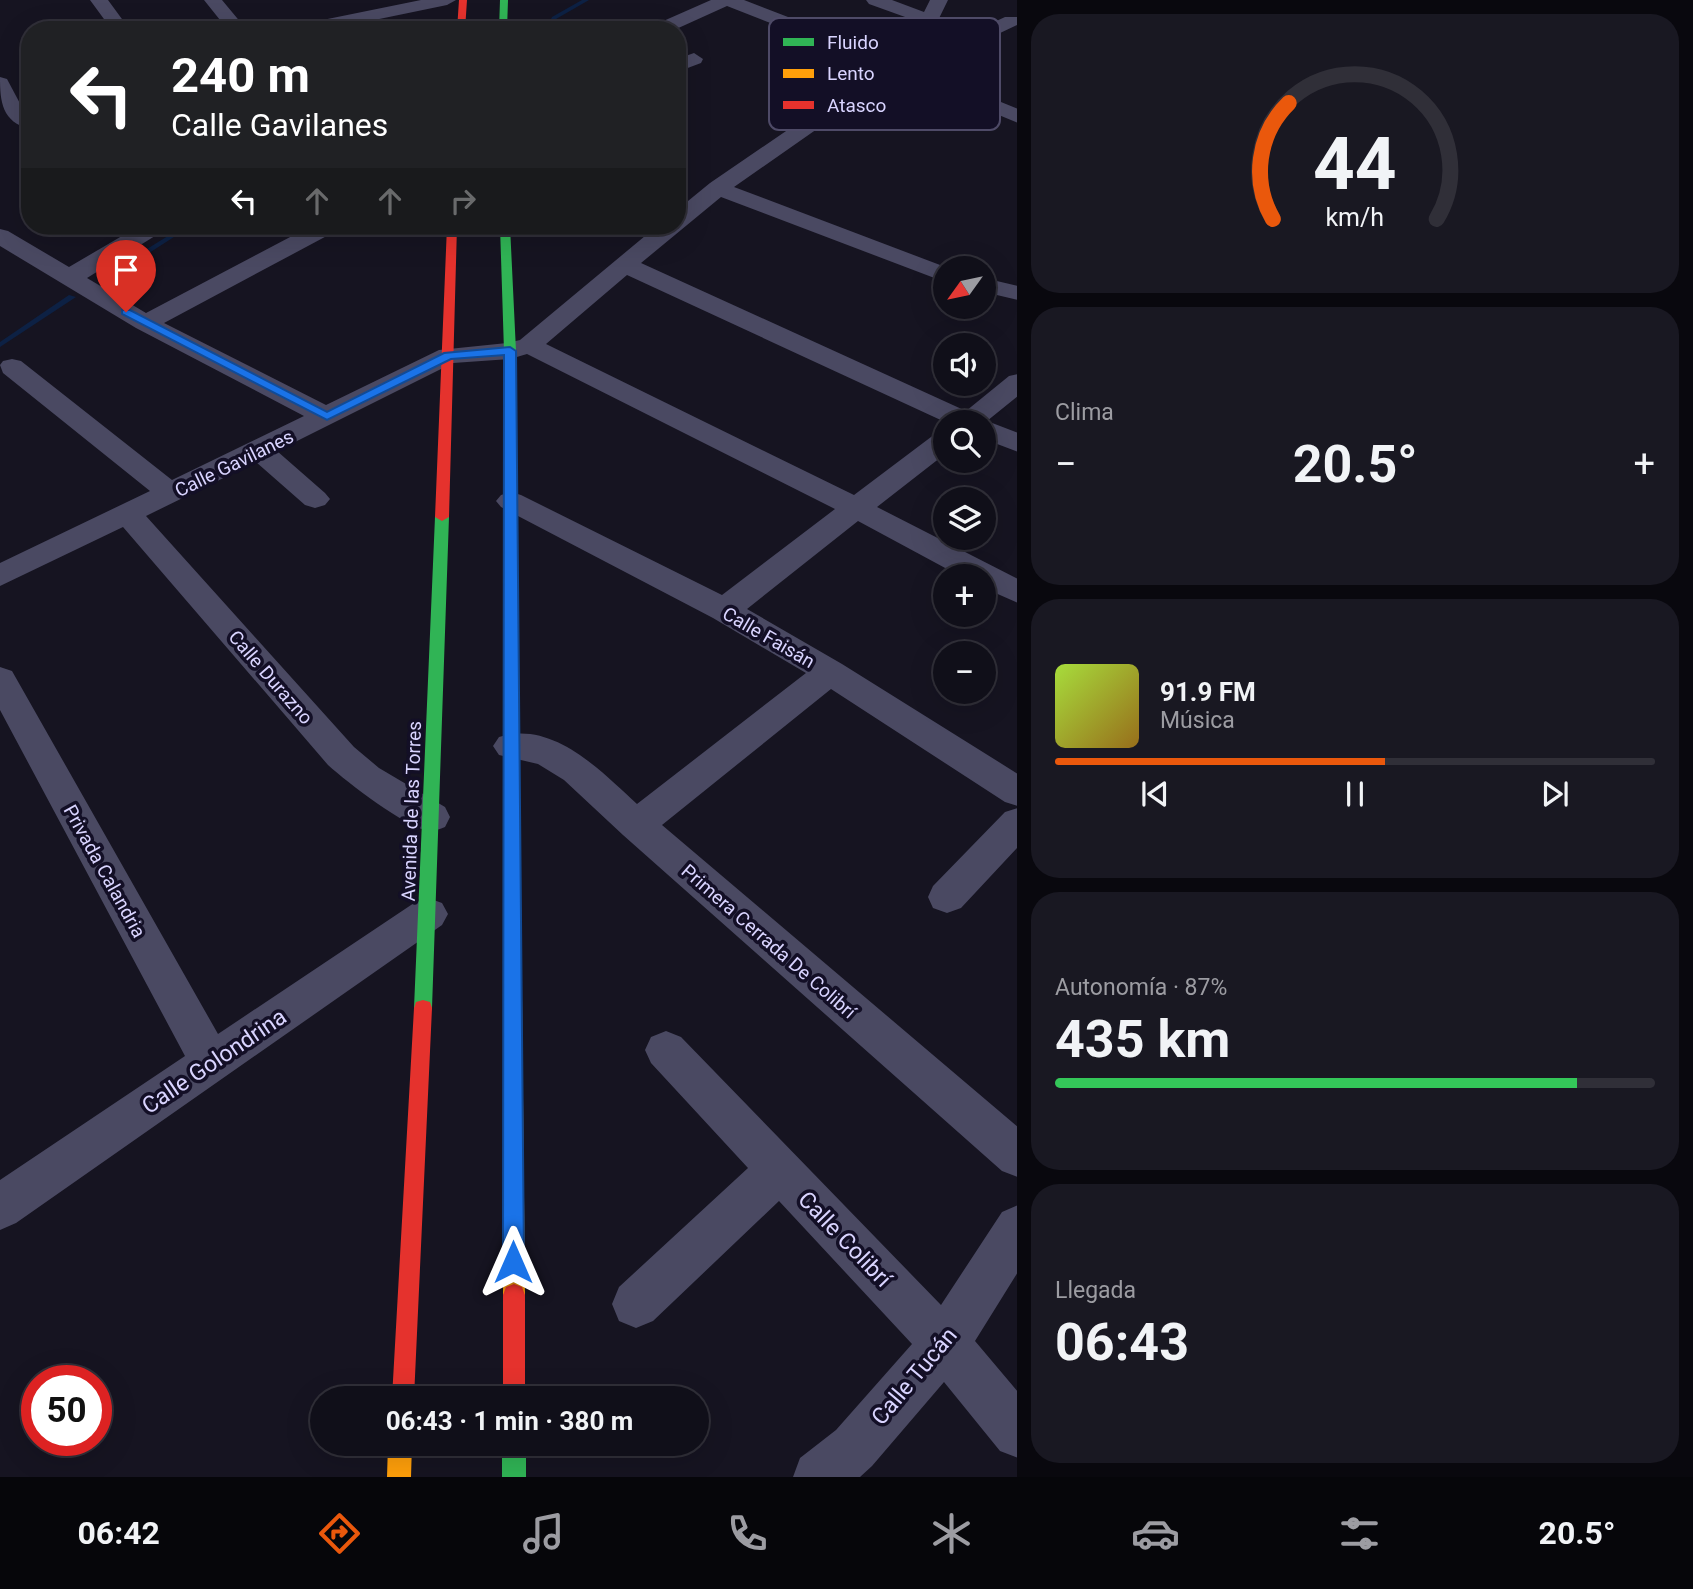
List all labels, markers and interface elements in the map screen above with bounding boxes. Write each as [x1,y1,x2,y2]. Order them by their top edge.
legend [769,18,1000,130]
text: Fluido [827,31,879,54]
text: 240 m [171,47,310,104]
icon: left [56,49,147,140]
text: Lento [827,62,875,85]
text: Atasco [827,94,886,117]
text: Calle Gavilanes [171,106,388,144]
text: 44 [1313,122,1397,208]
icon: left [225,182,263,220]
icon: ahead [298,182,336,220]
icon: ahead [371,182,409,220]
icon: right [444,182,482,220]
text: km/h [1326,203,1384,232]
pin [96,240,156,312]
icon: arrive [107,251,145,289]
north arrow [933,256,996,318]
map controls [933,256,996,704]
button: sound [933,333,996,396]
text: Clima [1055,399,1114,426]
button: search [933,410,996,473]
street label: Calle Gavilanes [171,425,297,502]
text: 20.5° [1293,434,1418,495]
text: − [1055,442,1077,486]
text: + [1633,442,1655,486]
button: layers [933,487,996,550]
button: + [933,564,996,627]
street label: Calle Faisán [719,602,819,673]
street label: Calle Durazno [224,626,318,729]
button: − [933,641,996,704]
text: 91.9 FM [1160,677,1256,707]
text: Música [1160,707,1235,734]
street label: Avenida de las Torres [397,720,426,902]
icon: previous [1136,775,1174,813]
icon: pause [1336,775,1374,813]
icon: next [1536,775,1574,813]
street label: Privada Calandria [59,801,151,942]
street label: Primera Cerrada De Colibrí [677,859,862,1024]
text: Autonomía · 87% [1055,974,1227,1001]
street label: Calle Golondrina [137,1003,292,1120]
text: 435 km [1055,1009,1230,1070]
street label: Calle Colibrí [792,1186,898,1294]
position arrow [476,1225,550,1299]
text: Llegada [1055,1277,1136,1304]
text: 06:43 [1055,1312,1189,1373]
street label: Calle Tucán [866,1322,963,1430]
speed limit sign: 50 [21,1365,112,1456]
text: 06:43 · 1 min · 380 m [386,1406,633,1436]
icon: directions [315,1509,364,1558]
icon: music [519,1509,568,1558]
icon: phone [723,1509,772,1558]
icon: climate [927,1509,976,1558]
icon: car [1131,1509,1180,1558]
icon: filters [1335,1509,1384,1558]
text: 06:42 [77,1514,160,1552]
text: 20.5° [1539,1514,1615,1552]

